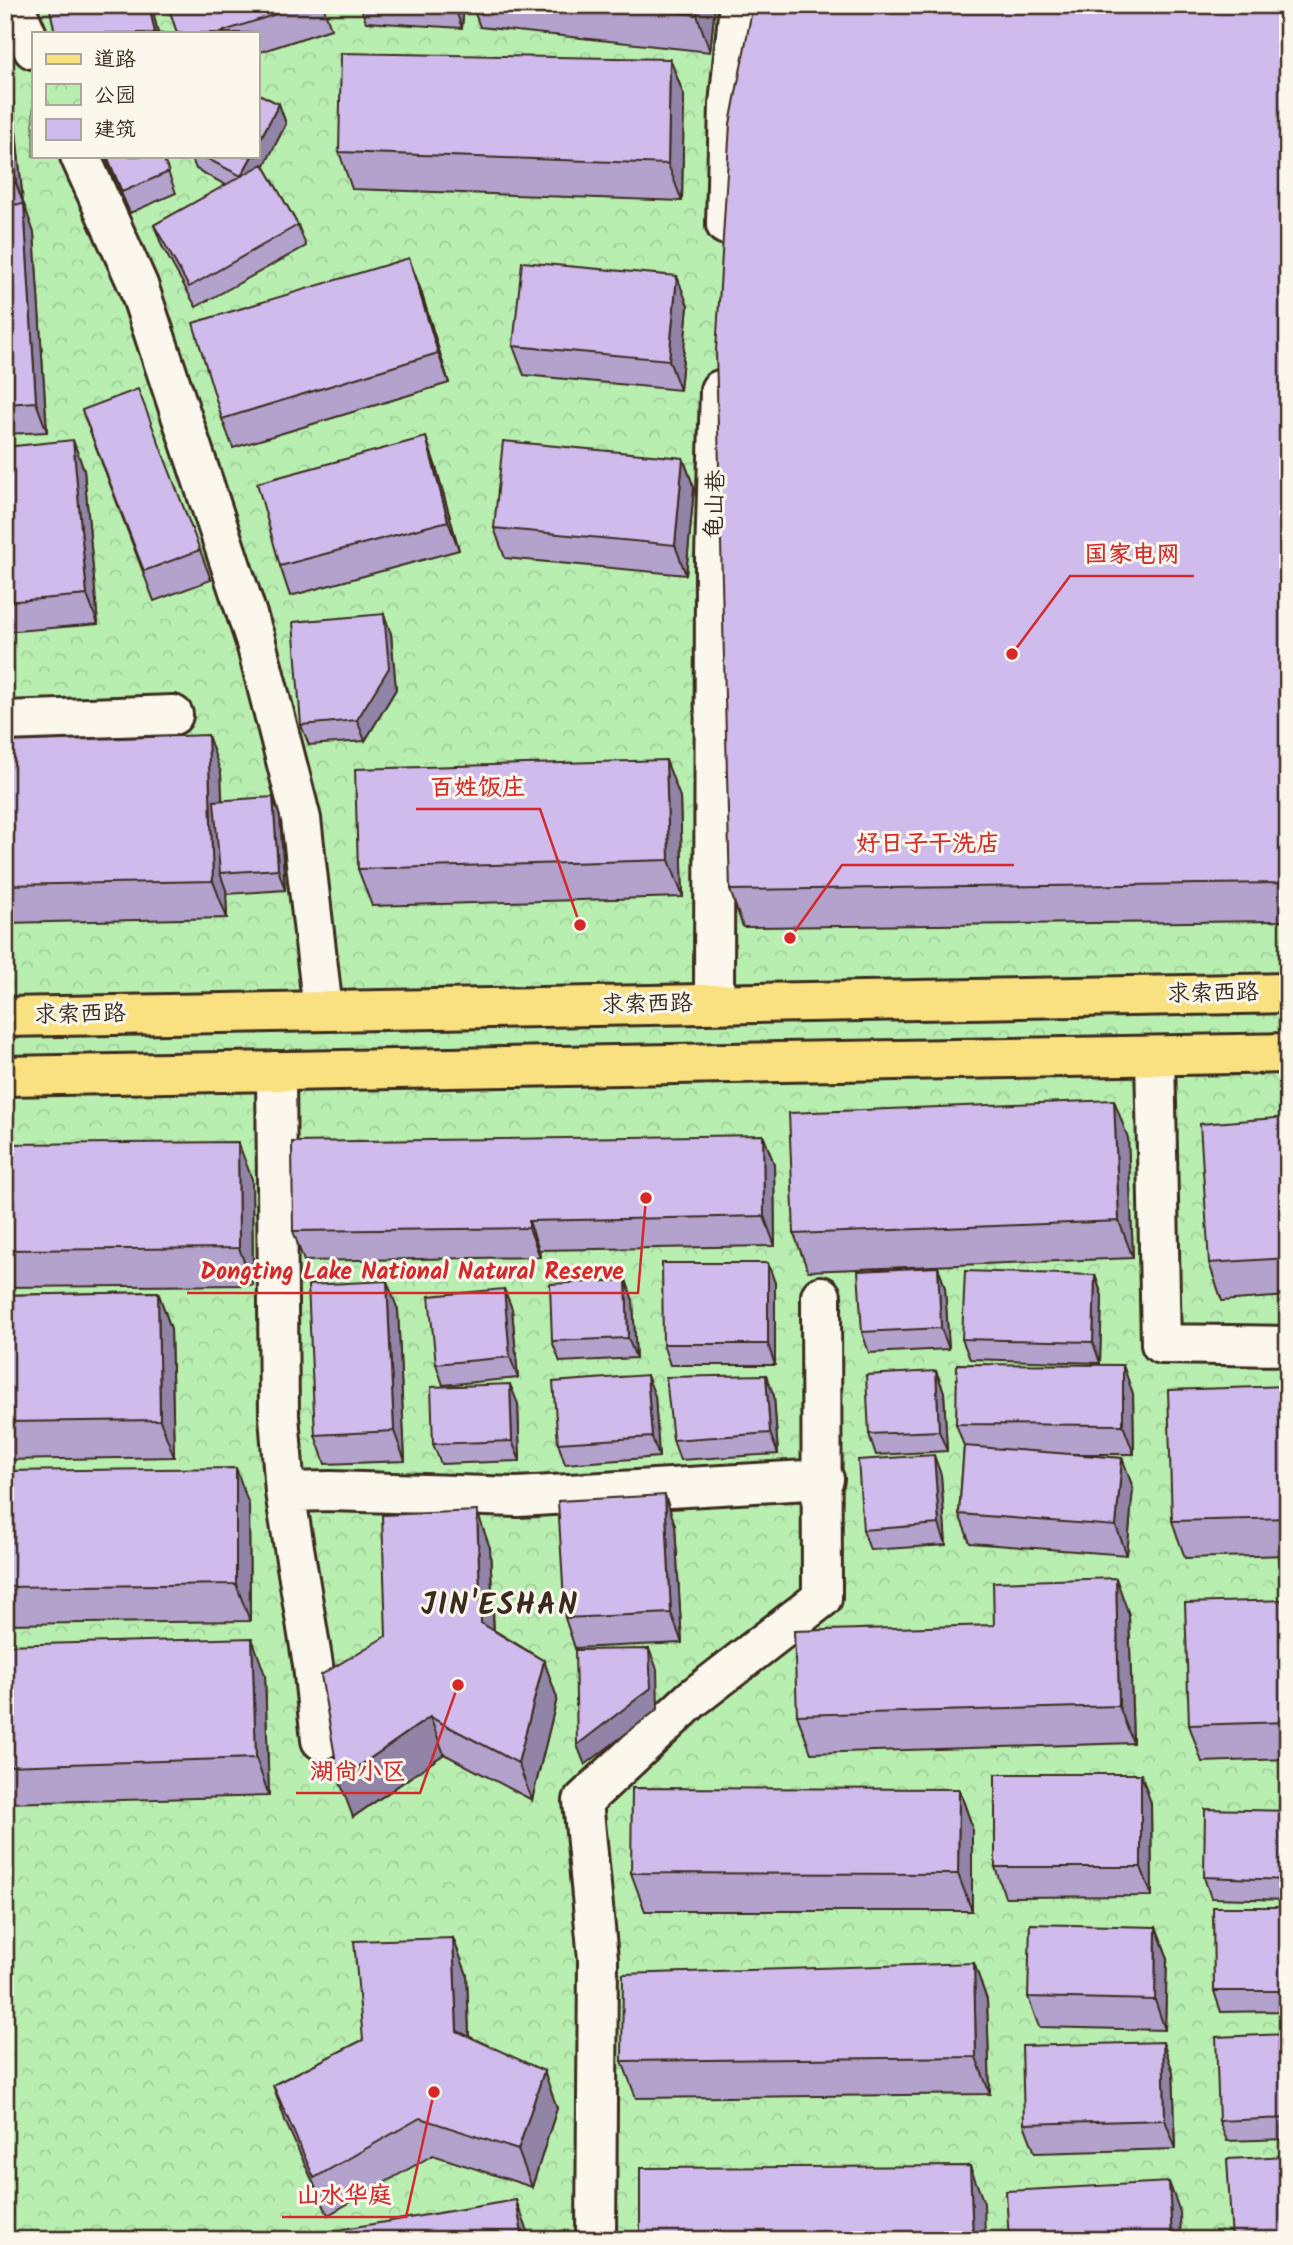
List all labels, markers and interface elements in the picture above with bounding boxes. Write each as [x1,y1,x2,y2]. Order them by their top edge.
legend [32,32,259,158]
text: 道路 [94,44,136,77]
text: 公园 [94,80,136,113]
text: 建筑 [94,114,136,147]
street label: 龟山巷 [697,468,735,539]
callout: 国家电网 [1070,531,1194,576]
text: 国家电网 [1084,536,1180,575]
callout: 百姓饭庄 [416,764,540,809]
text: 百姓饭庄 [430,769,526,808]
callout: 好日子干洗店 [842,820,1014,865]
text: 好日子干洗店 [856,825,1000,864]
street label: 求索西路 [1167,975,1259,1013]
street label: 求索西路 [601,986,693,1024]
street label: 求索西路 [34,996,126,1034]
callout: Dongting Lake National Natural Reserve [187,1248,638,1293]
text: Dongting Lake National Natural Reserve [200,1253,624,1292]
district label: JIN'ESHAN [421,1582,579,1630]
callout: 湖尚小区 [296,1748,420,1793]
text: 湖尚小区 [310,1753,406,1792]
callout: 山水华庭 [282,2172,406,2217]
text: 山水华庭 [296,2177,392,2216]

